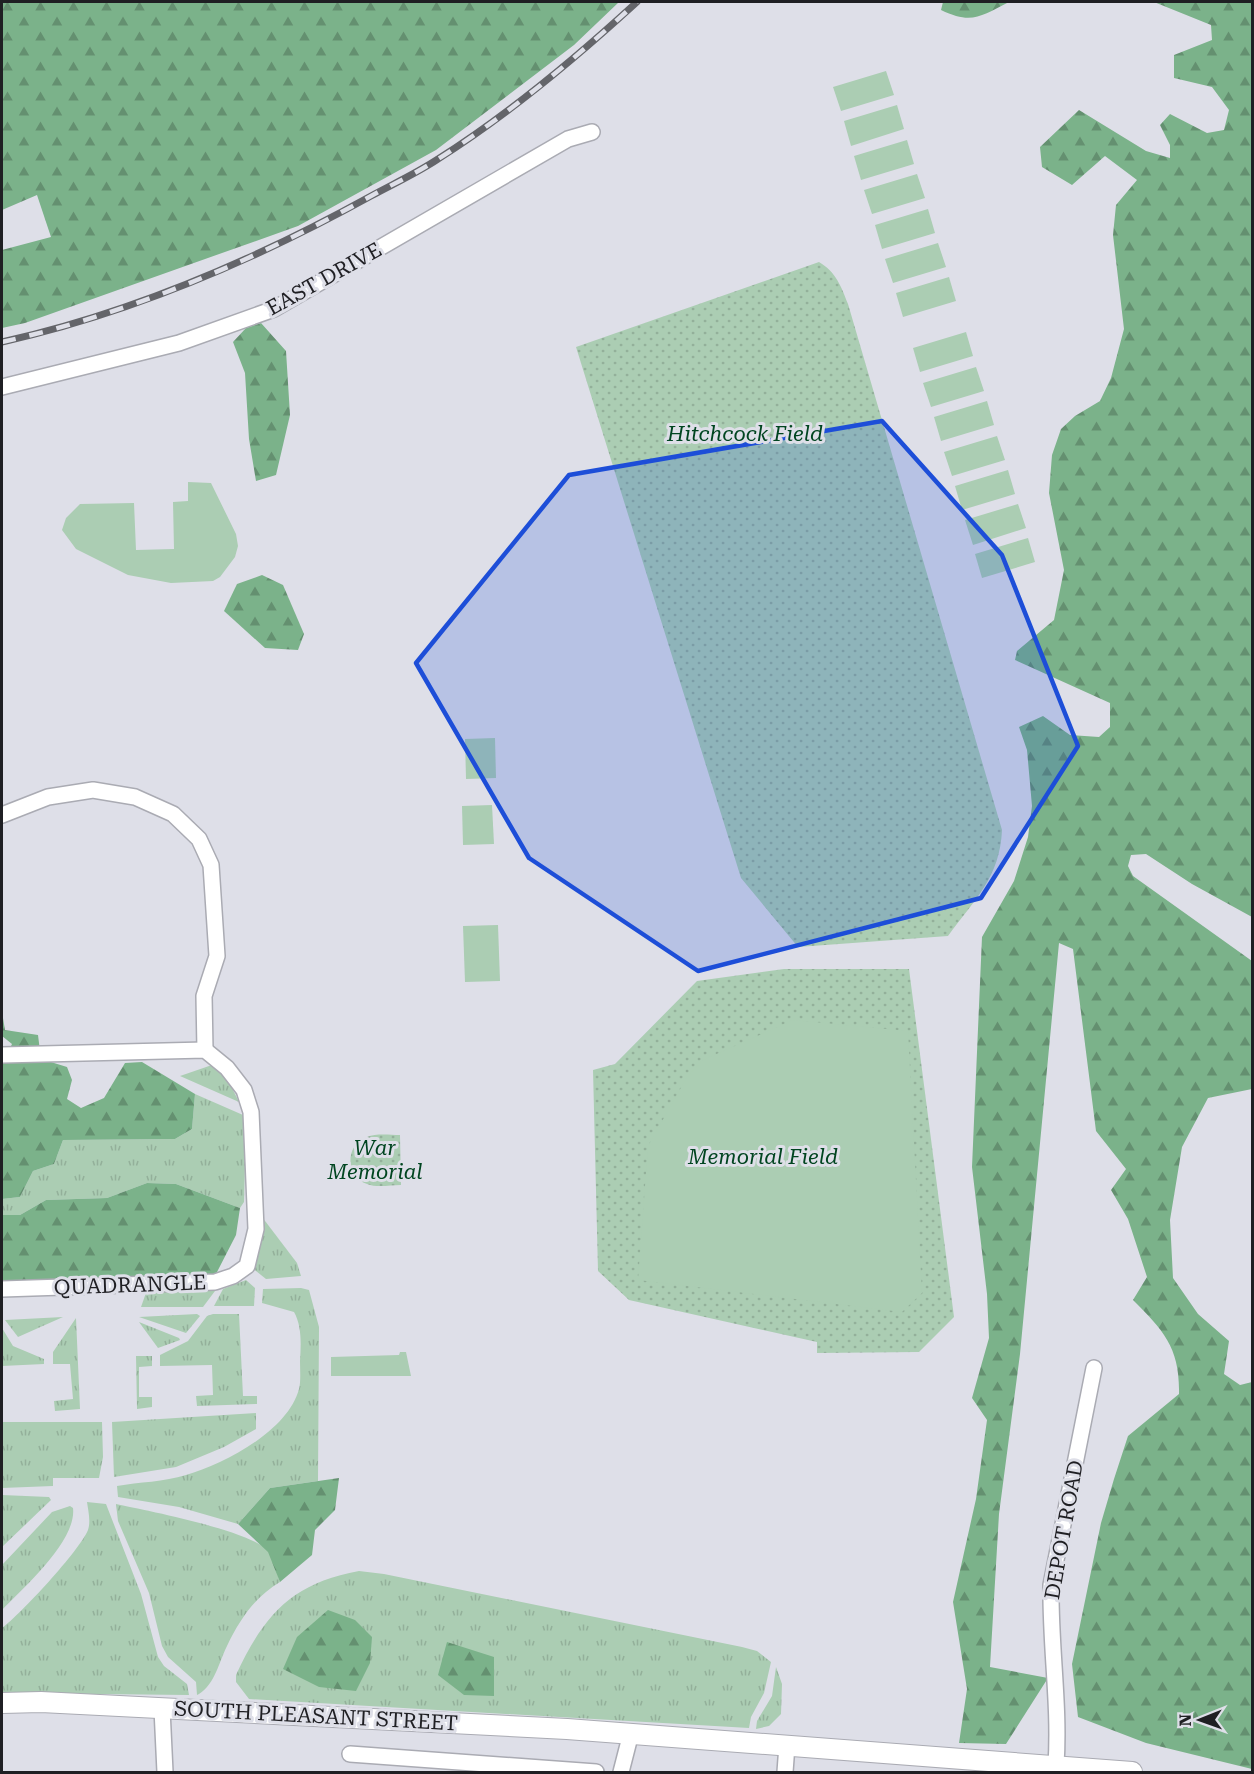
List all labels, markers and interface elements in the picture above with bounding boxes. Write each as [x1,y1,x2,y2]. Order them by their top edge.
street label: EAST DRIVE [262,238,386,320]
park label: Hitchcock Field [666,422,823,446]
park label: War Memorial [326,1136,423,1184]
park label: Memorial Field [687,1145,838,1169]
street label: QUADRANGLE [53,1270,207,1300]
street label: DEPOT ROAD [1040,1459,1088,1601]
north arrow [1170,1690,1230,1750]
street label: SOUTH PLEASANT STREET [174,1697,458,1735]
text: N [1176,1714,1195,1727]

